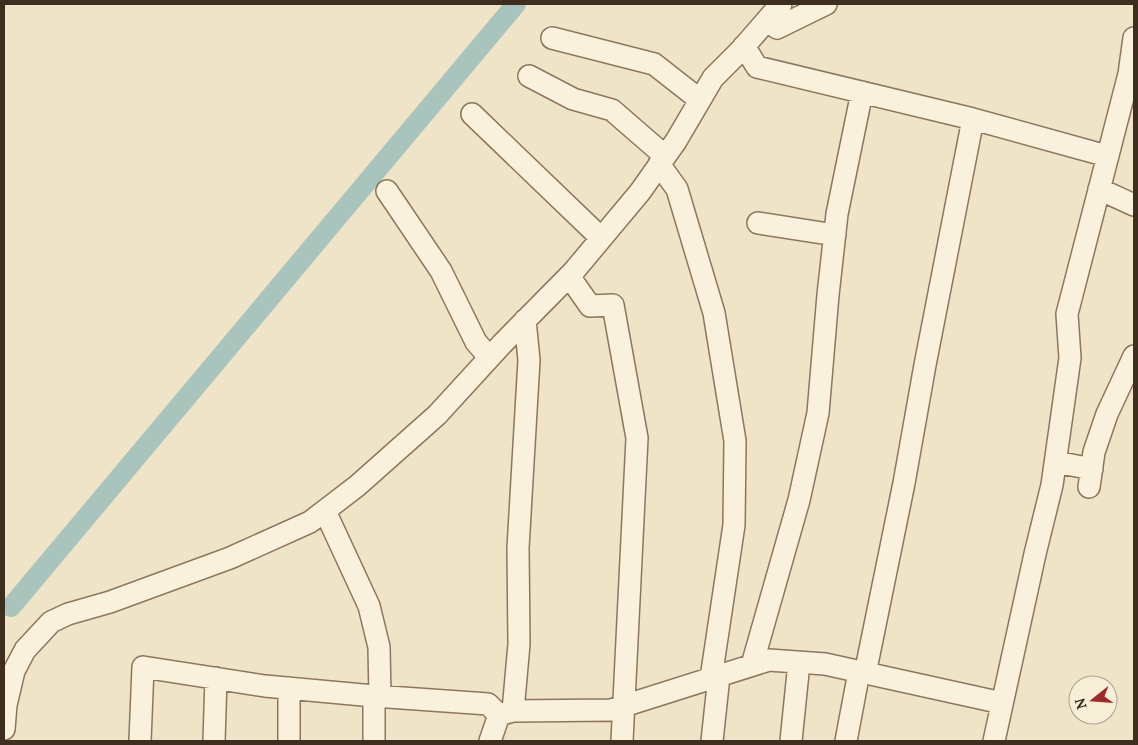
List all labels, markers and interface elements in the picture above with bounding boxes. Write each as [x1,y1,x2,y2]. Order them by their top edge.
north arrow [1068,675,1118,725]
text: N [1070,696,1091,712]

